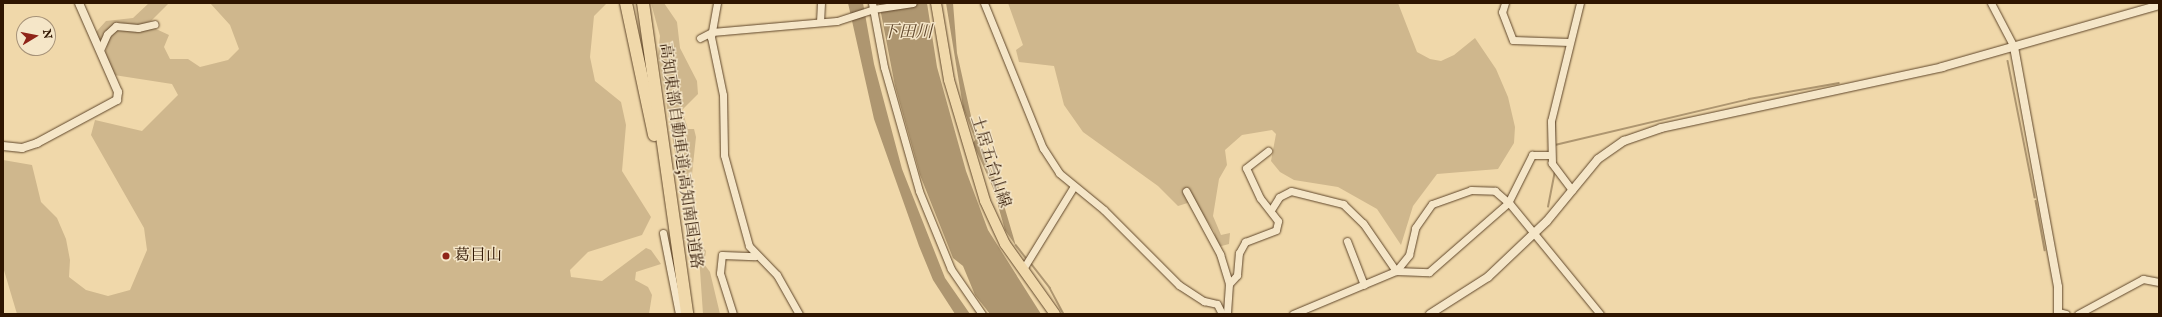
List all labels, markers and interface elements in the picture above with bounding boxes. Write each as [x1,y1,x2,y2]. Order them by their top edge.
north arrow [16,16,56,56]
water label: 下田川 [882,23,932,43]
text: N [39,28,55,40]
street label: 高知東部自動車道;高知南国道路 [655,42,705,270]
street label: 土居五台山線 [966,113,1014,211]
place label: 葛目山 [454,246,502,266]
marker: 葛目山 [441,251,451,261]

